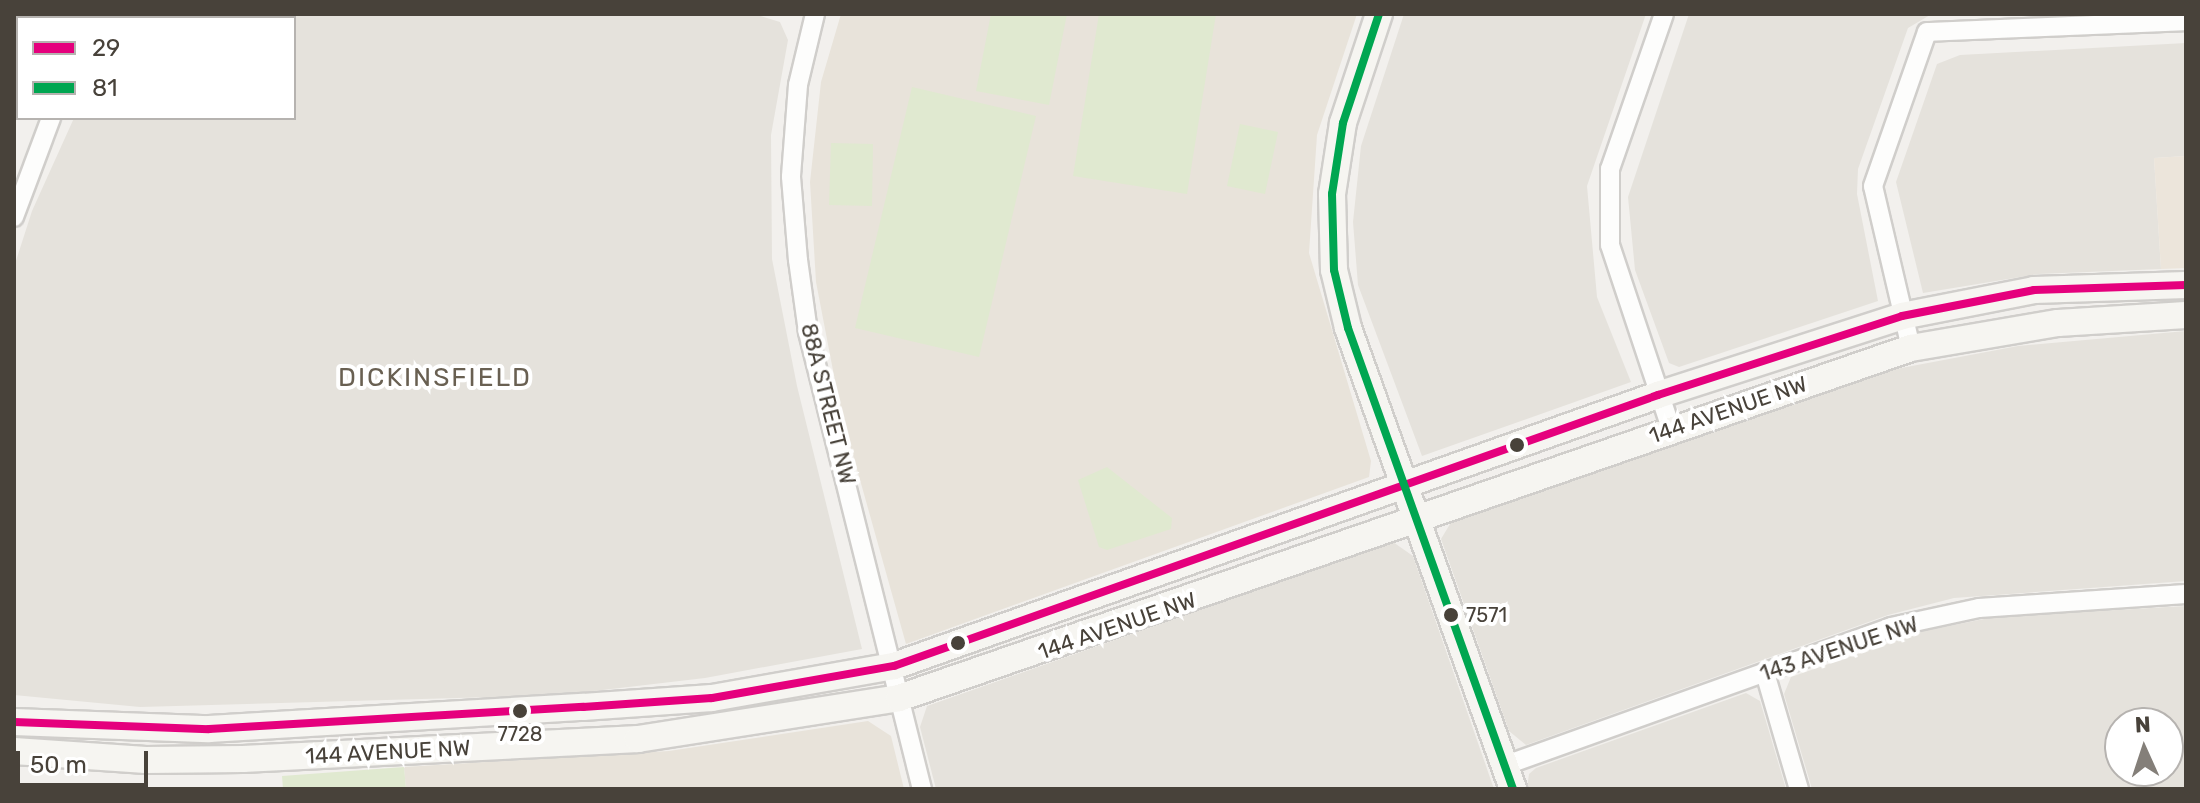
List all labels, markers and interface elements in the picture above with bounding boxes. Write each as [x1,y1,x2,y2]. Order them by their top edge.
legend [16,16,296,120]
text: 29 [92,34,120,62]
text: 81 [92,74,118,102]
street label: 88A STREET NW [795,320,861,488]
district label: DICKINSFIELD [338,362,532,394]
street label: 144 AVENUE NW [1645,371,1811,449]
unlabelled marker [1509,437,1525,453]
street label: 144 AVENUE NW [1034,587,1200,665]
place label: 7571 [1466,603,1507,627]
marker: 7571 [1443,607,1459,623]
street label: 143 AVENUE NW [1756,611,1922,687]
unlabelled marker [950,635,966,651]
marker: 7728 [512,703,528,719]
north arrow [2104,707,2184,787]
text: N [2134,711,2151,738]
place label: 7728 [498,722,542,746]
street label: 144 AVENUE NW [304,734,472,770]
scale bar [20,735,152,785]
text: 50 m [30,751,87,779]

